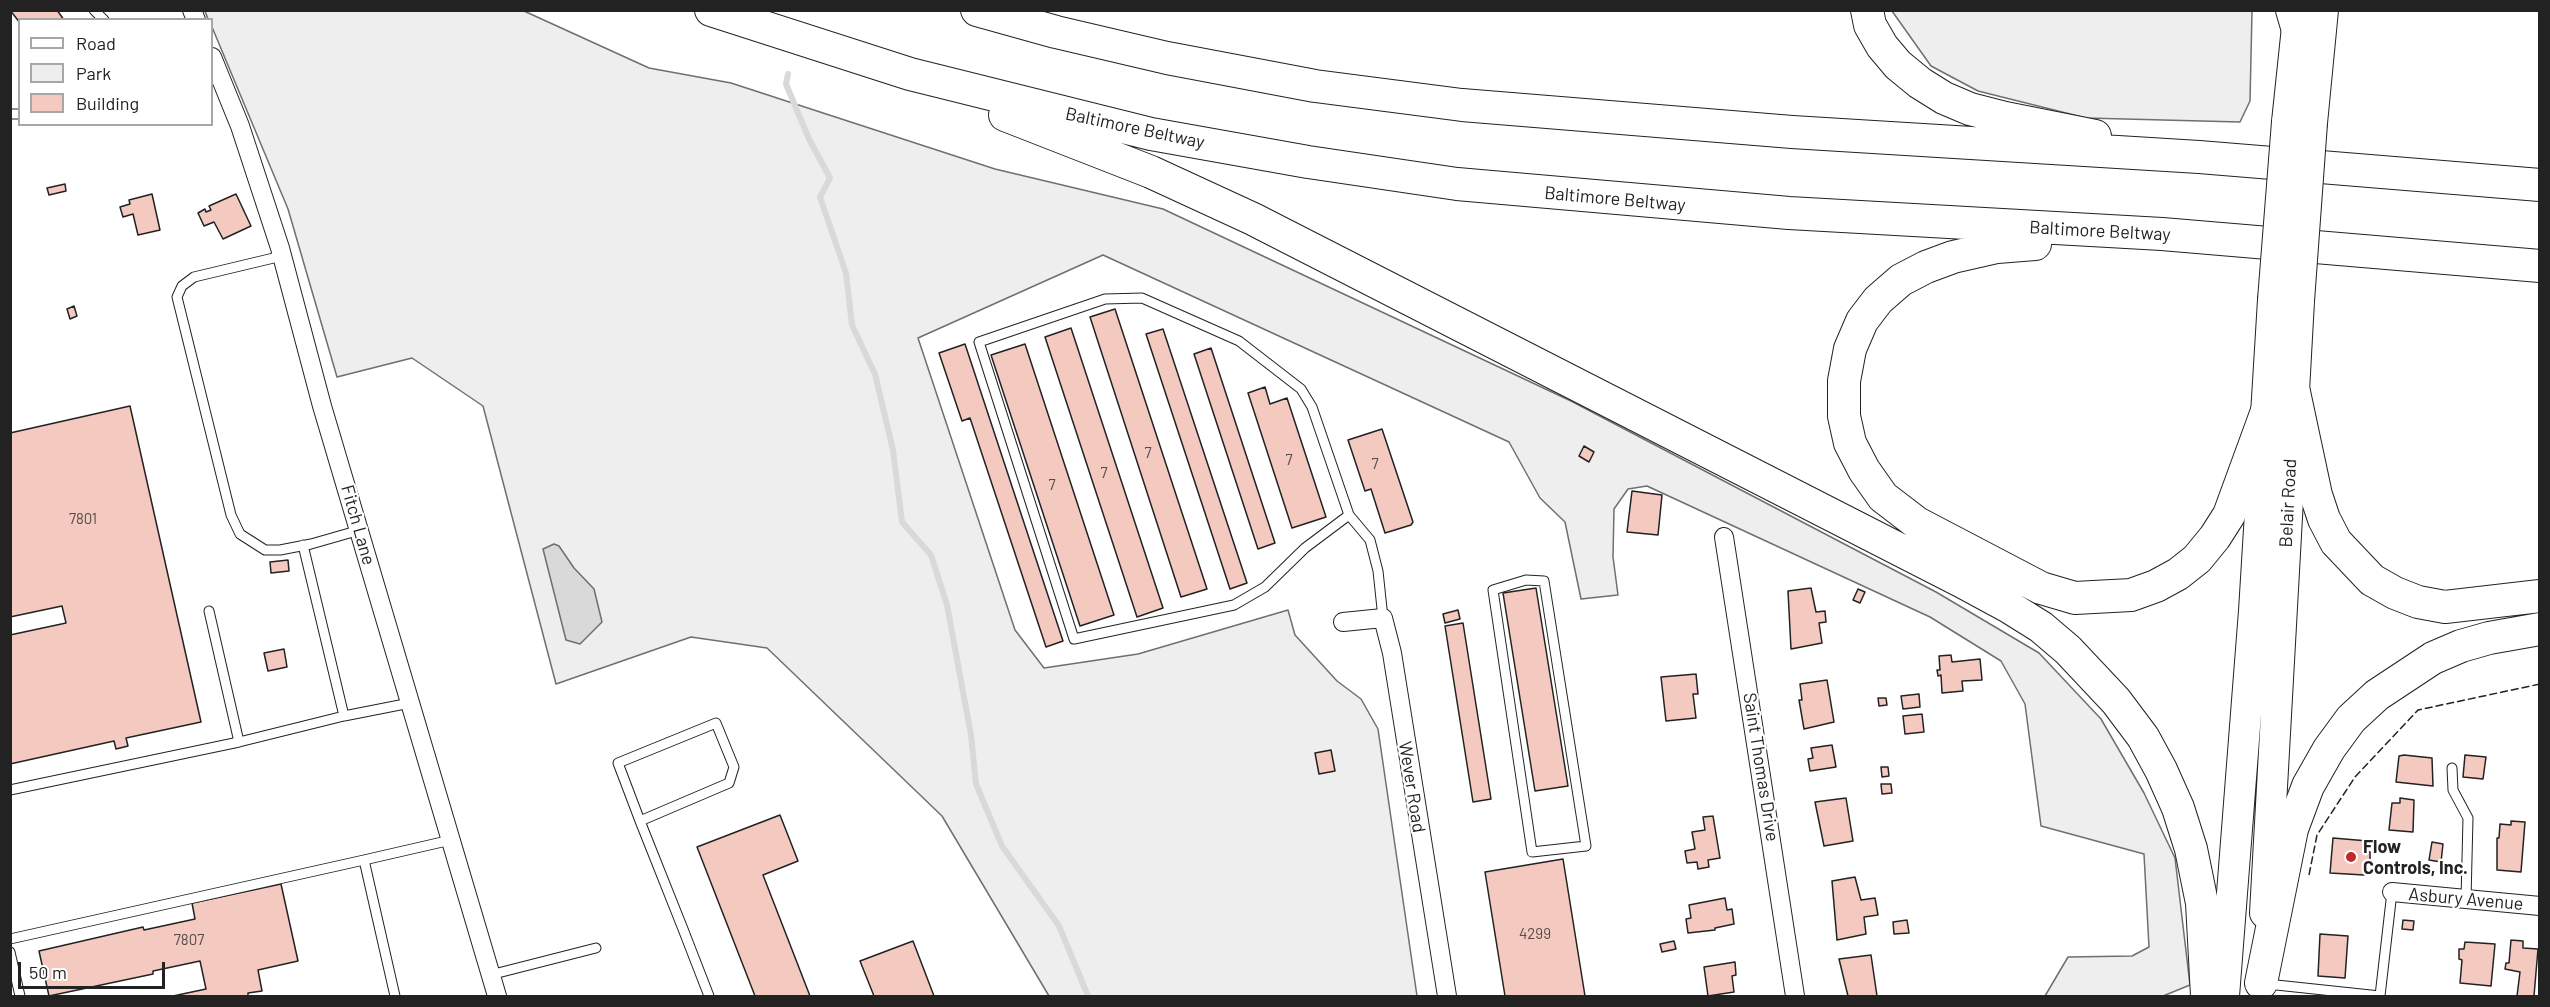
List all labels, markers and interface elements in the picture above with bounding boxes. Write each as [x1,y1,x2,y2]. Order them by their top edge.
legend [18,18,213,126]
text: Road [76,32,116,54]
text: Park [76,62,111,84]
text: Building [76,92,139,114]
street label: Baltimore Beltway [1063,103,1207,153]
street label: Baltimore Beltway [1544,182,1686,216]
street label: Baltimore Beltway [2029,217,2171,245]
house number: 7 [1144,444,1152,462]
house number: 7 [1285,451,1293,469]
house number: 7 [1371,455,1379,473]
street label: Belair Road [2275,458,2301,548]
house number: 7 [1100,464,1108,482]
house number: 7 [1048,476,1056,494]
street label: Fitch Lane [336,482,380,568]
house number: 7801 [69,510,97,528]
street label: Saint Thomas Drive [1739,691,1783,843]
street label: Wever Road [1394,740,1430,834]
place label: Flow Controls, Inc. [2363,836,2468,878]
marker: Flow Controls, Inc. [2344,850,2358,864]
street label: Asbury Avenue [2408,883,2524,915]
house number: 4299 [1519,925,1551,943]
house number: 7807 [174,931,204,949]
scale bar [21,950,168,988]
text: 50 m [29,961,67,983]

